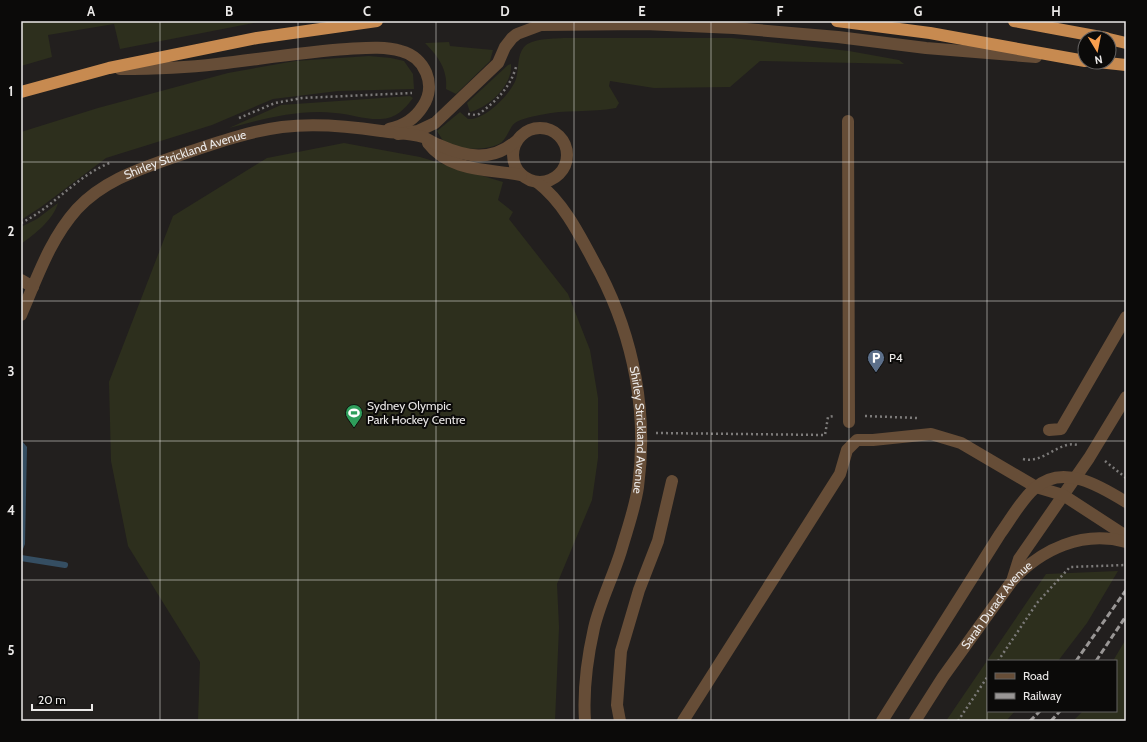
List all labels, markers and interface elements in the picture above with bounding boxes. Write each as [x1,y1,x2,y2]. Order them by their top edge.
text: A [87,3,96,19]
text: B [225,3,233,19]
text: C [363,3,371,19]
text: D [500,3,510,19]
text: E [638,3,646,19]
text: F [777,3,784,19]
text: G [914,3,923,19]
text: H [1051,3,1061,19]
north arrow [1077,30,1117,70]
text: N [1094,52,1104,67]
text: 1 [9,83,13,99]
street label: Shirley Strickland Avenue [121,126,248,182]
text: 2 [8,223,15,239]
parking icon: P4 [866,348,886,373]
place label: P4 [889,350,903,365]
text: 3 [7,363,15,379]
street label: Shirley Strickland Avenue [627,365,649,495]
place label: Sydney Olympic Park Hockey Centre [367,398,465,427]
sports icon: Sydney Olympic Park Hockey Centre [344,403,364,428]
text: 4 [7,502,15,518]
street label: Sarah Durack Avenue [958,557,1035,652]
text: 5 [8,642,15,658]
legend [987,660,1117,712]
text: Road [1023,668,1049,683]
scale bar [32,686,92,712]
text: Railway [1023,688,1061,703]
text: 20 m [38,692,66,707]

